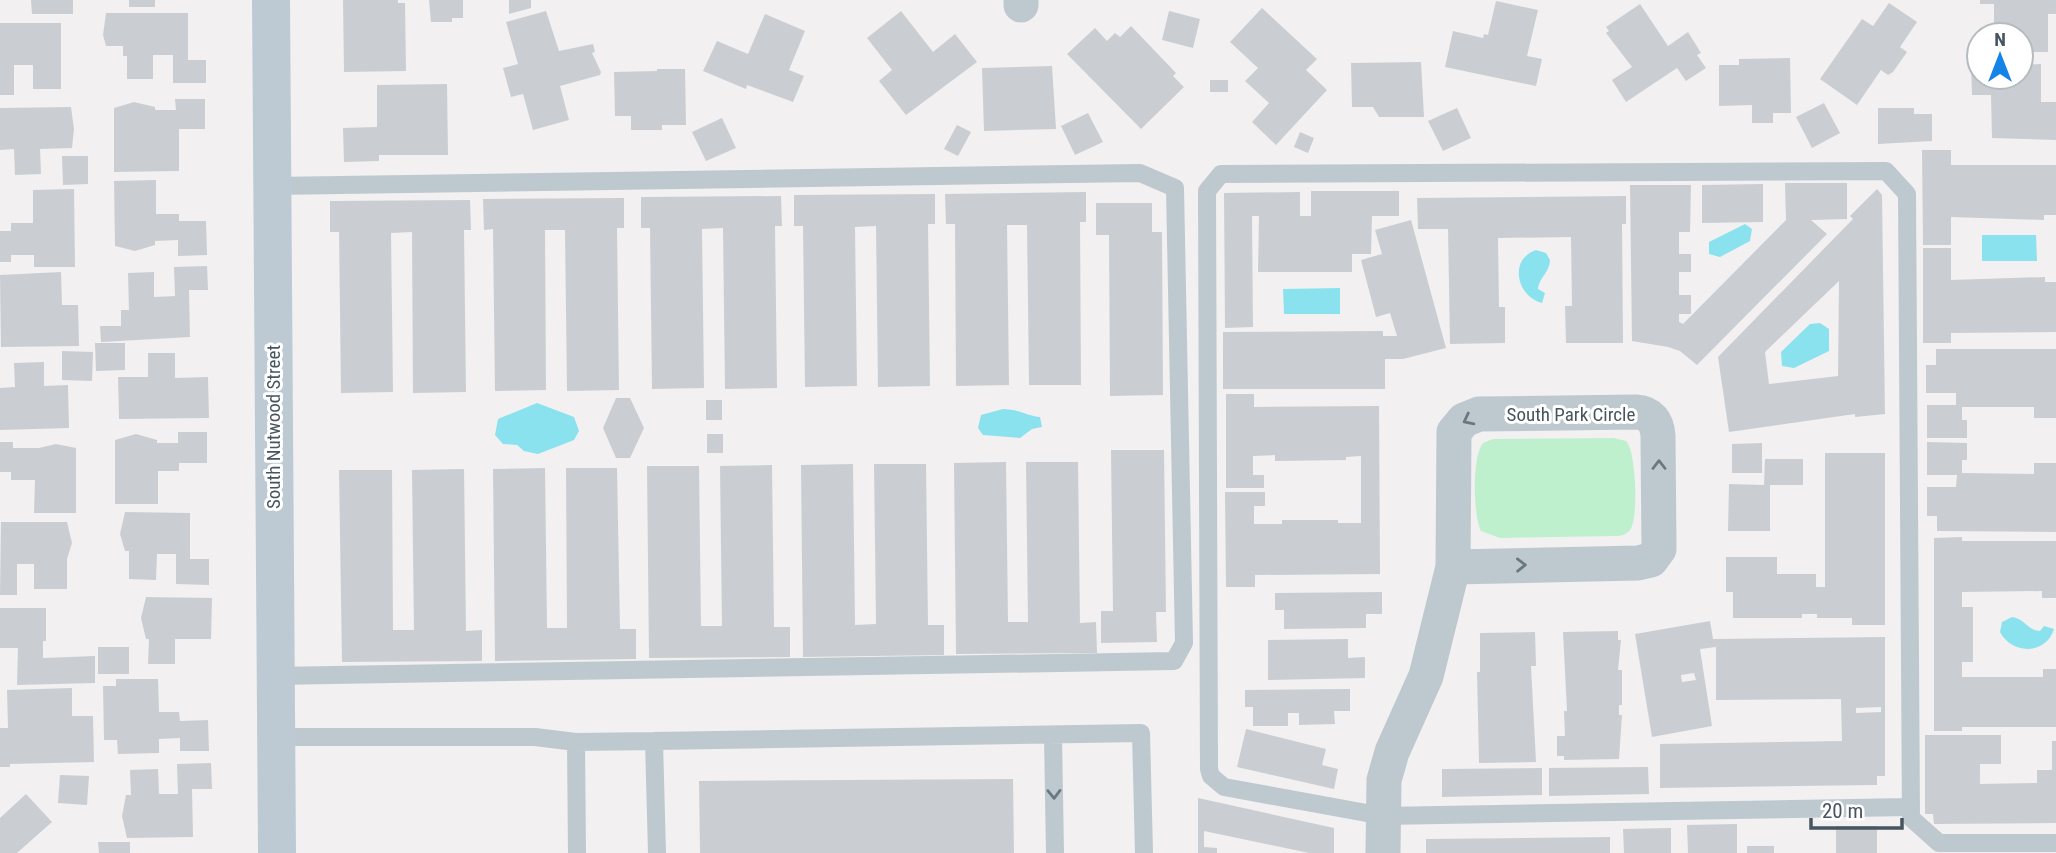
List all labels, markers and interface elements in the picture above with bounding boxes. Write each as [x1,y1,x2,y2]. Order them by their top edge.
north arrow [1965,21,2035,91]
text: N [1994,28,2006,51]
street label: South Nutwood Street [262,345,285,509]
street label: South Park Circle [1507,403,1635,426]
one-way arrow [1463,411,1476,425]
one-way arrow [1651,460,1666,471]
one-way arrow [1517,557,1527,573]
scale bar [1811,786,1902,830]
one-way arrow [1046,789,1062,800]
text: 20 m [1822,799,1863,823]

